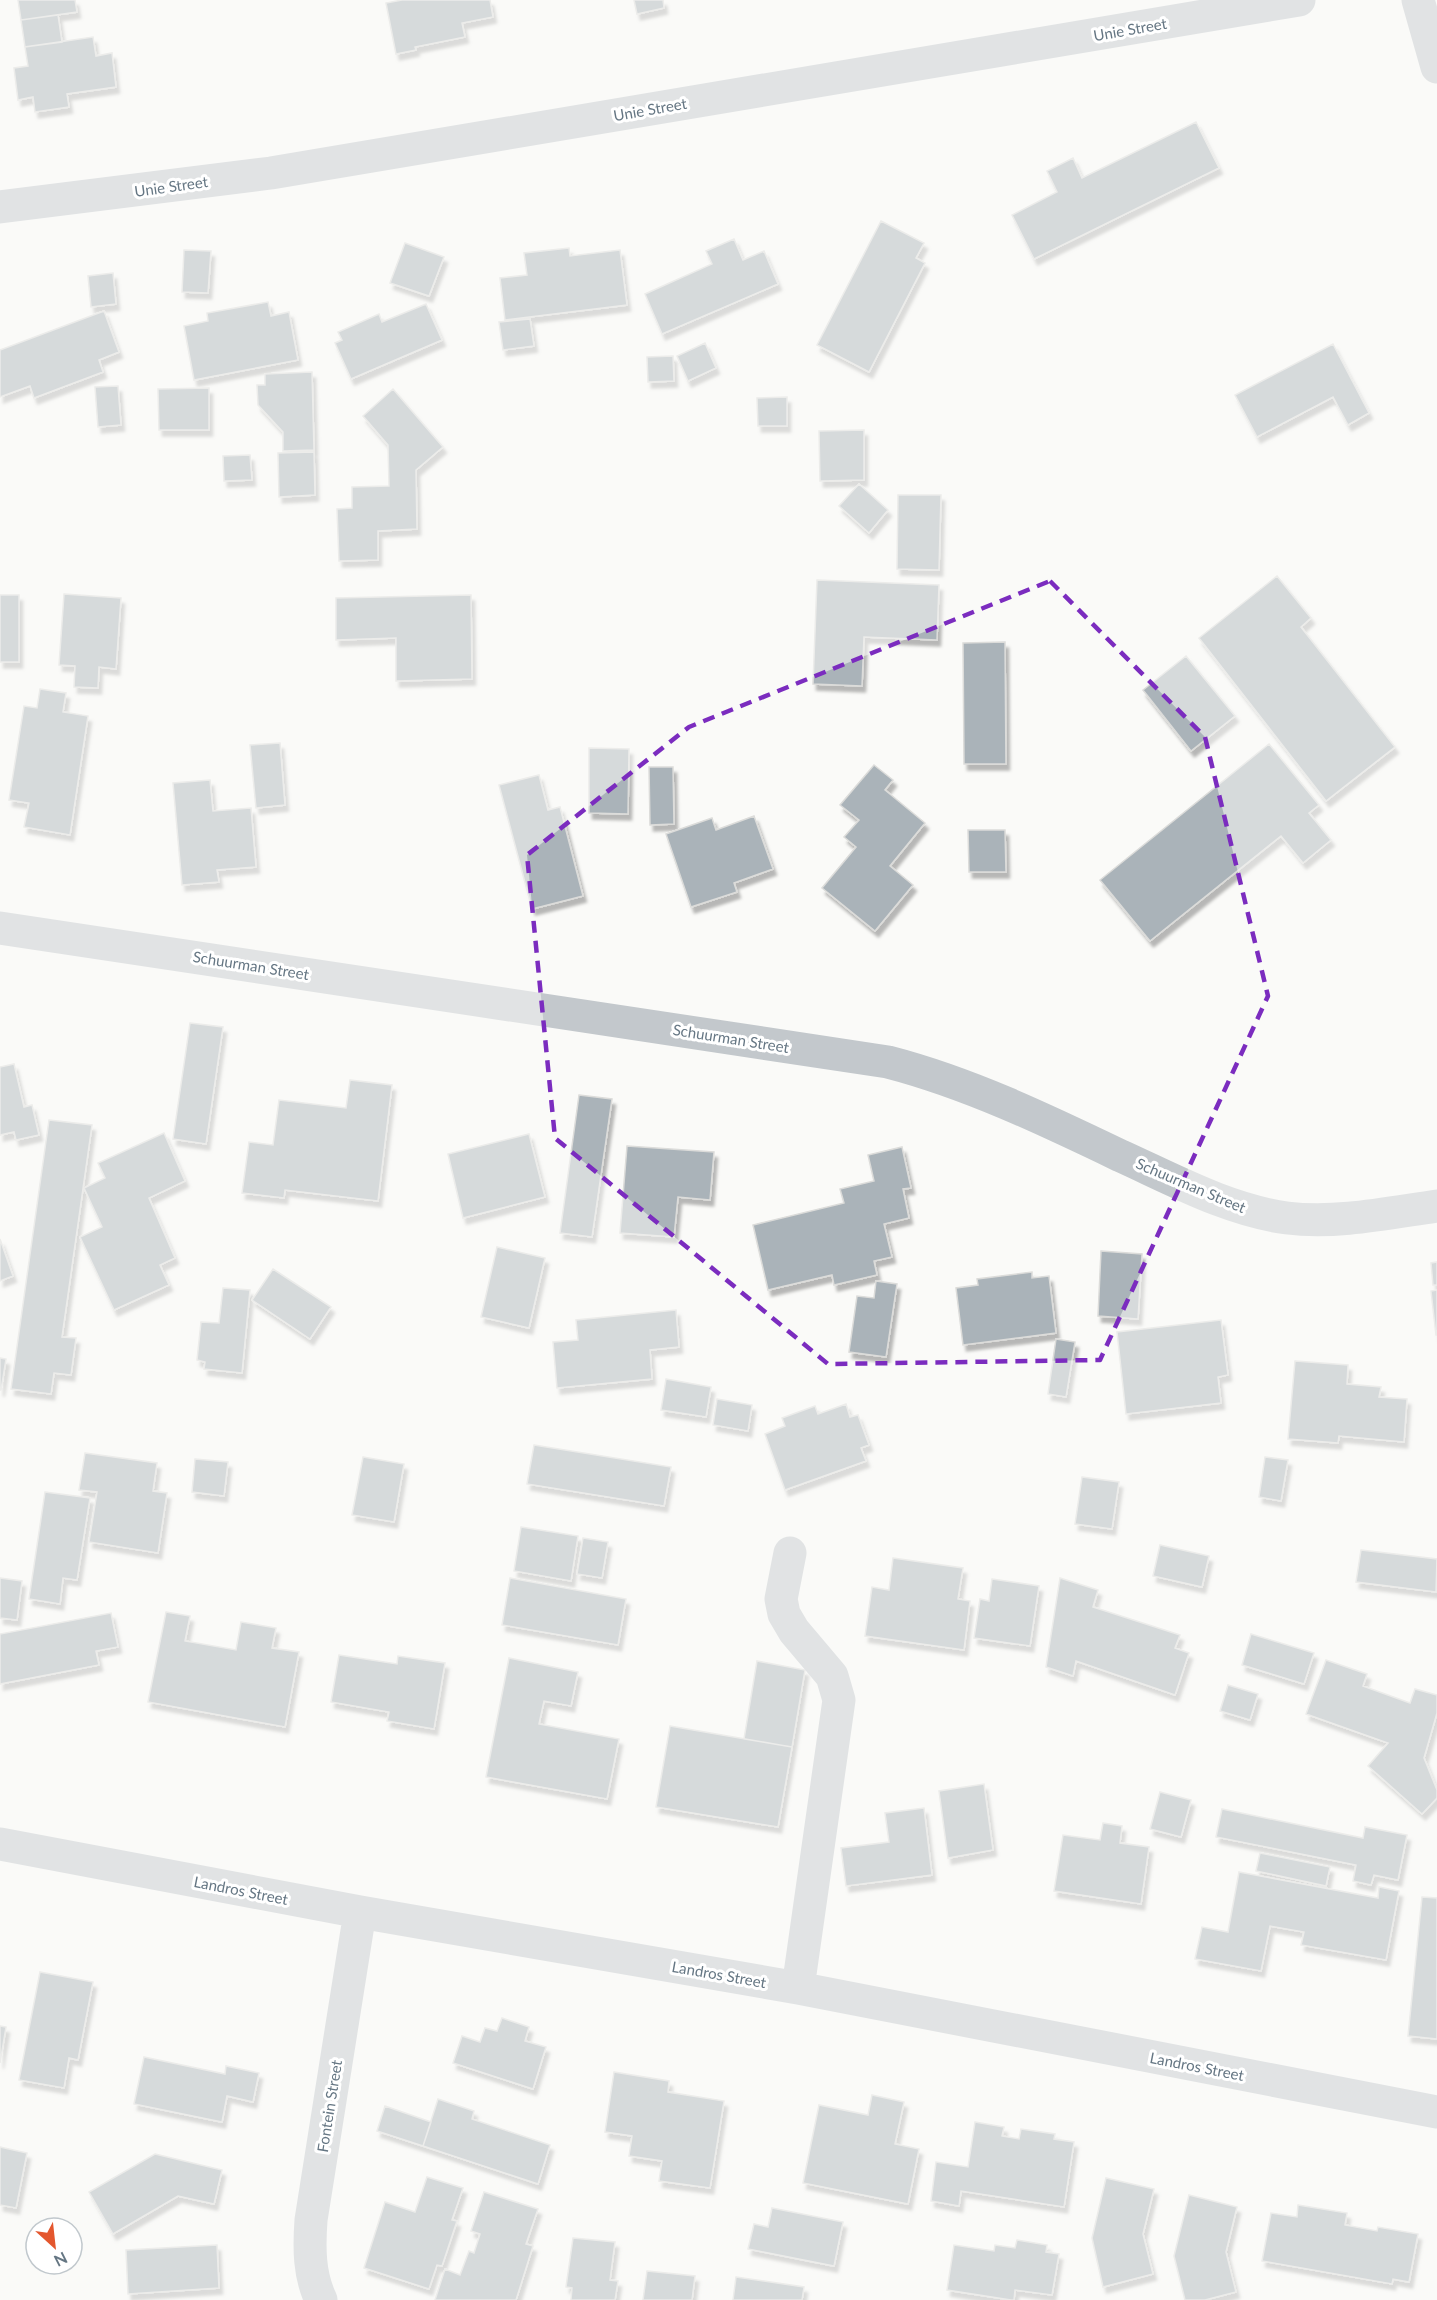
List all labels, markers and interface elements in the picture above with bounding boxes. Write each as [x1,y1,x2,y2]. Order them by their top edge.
street label: Unie Street [1092,14,1169,44]
street label: Unie Street [612,94,689,124]
street label: Unie Street [133,172,210,200]
street label: Schuurman Street [192,947,311,983]
street label: Schuurman Street [672,1020,791,1056]
street label: Schuurman Street [1133,1154,1249,1216]
street label: Landros Street [192,1872,290,1908]
street label: Landros Street [670,1957,768,1991]
street label: Landros Street [1148,2048,1246,2084]
street label: Fontein Street [313,2058,345,2153]
north arrow [24,2216,84,2276]
text: N [51,2249,71,2271]

